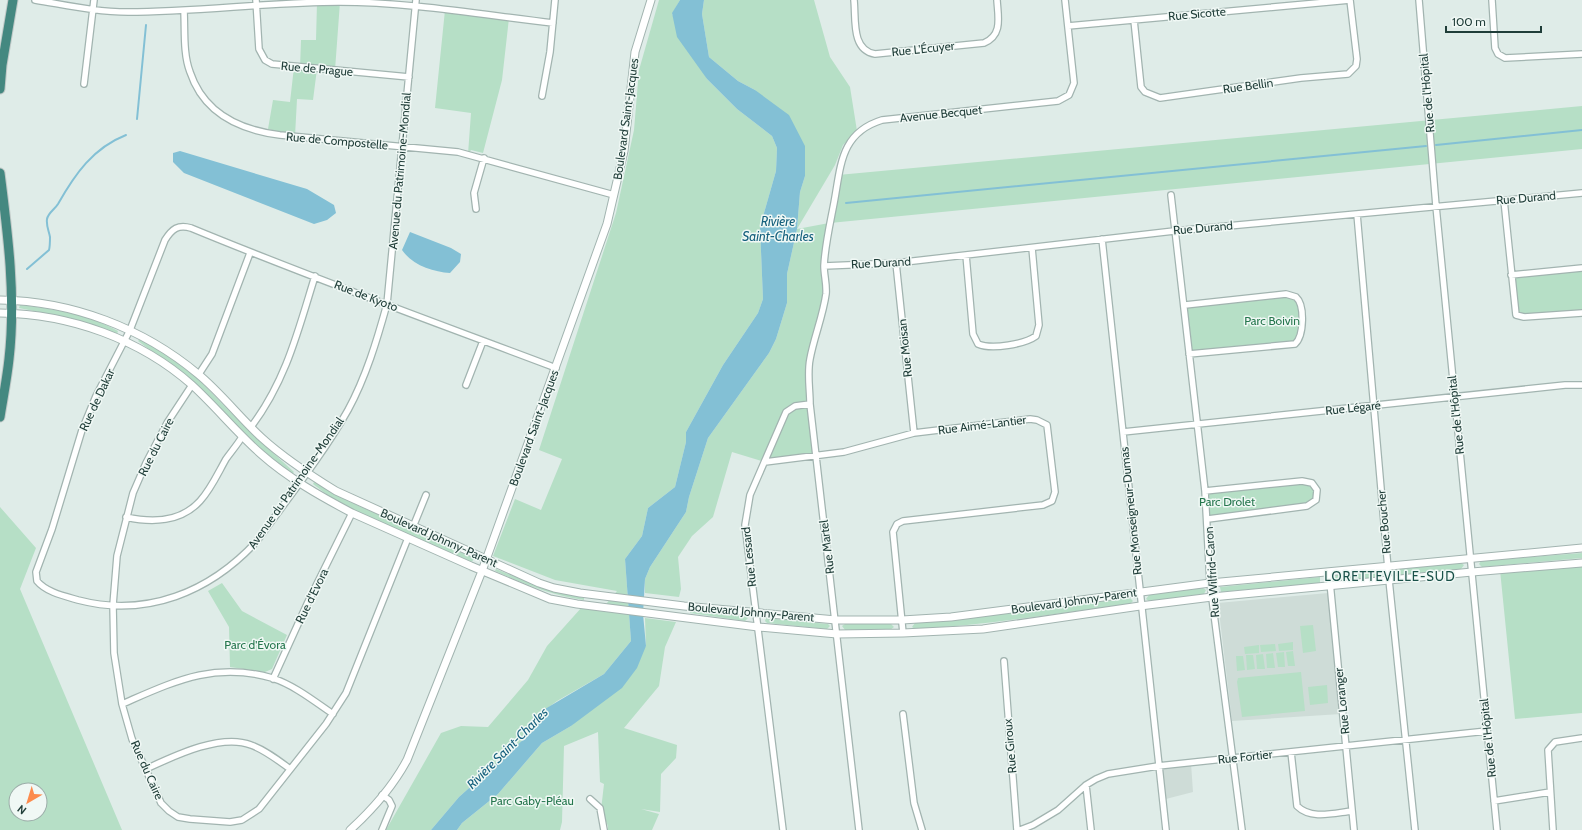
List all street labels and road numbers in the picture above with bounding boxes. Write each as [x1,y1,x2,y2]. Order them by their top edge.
street label: Rue Sicotte [1168,4,1226,23]
street label: Rue L'Écuyer [891,38,955,59]
street label: Rue de l'Hôpital [1416,53,1437,133]
street label: Boulevard Saint-Jacques [610,57,641,181]
street label: Rue de Prague [280,58,354,79]
street label: Rue Bellin [1222,75,1274,96]
street label: Avenue du Patrimoine-Mondial [385,92,414,250]
street label: Avenue Becquet [899,102,983,125]
street label: Rue de Compostelle [285,129,389,152]
street label: Rue Durand [1495,187,1557,208]
street label: Rue Durand [1172,217,1234,238]
street label: Rue Durand [851,253,911,272]
street label: Rue de Kyoto [332,277,400,315]
street label: Rue Moisan [894,318,915,378]
street label: Rue de Dakar [76,366,118,433]
street label: Boulevard Saint-Jacques [505,368,562,488]
street label: Rue de l'Hôpital [1444,375,1467,455]
street label: Rue Légaré [1324,397,1381,418]
street label: Rue Aimé-Lantier [937,412,1027,437]
street label: Avenue du Patrimoine-Mondial [244,414,347,551]
street label: Rue du Caire [134,415,177,478]
street label: Rue Monseigneur-Dumas [1116,446,1145,576]
street label: Rue Boucher [1373,489,1394,555]
street label: Boulevard Johnny-Parent [378,505,500,570]
street label: Rue Martel [816,519,837,575]
street label: Rue Lessard [738,526,759,588]
street label: Rue Wilfrid-Caron [1201,526,1222,618]
street label: Rue d'Evora [292,566,331,626]
street label: Boulevard Johnny-Parent [1010,584,1138,617]
street label: Boulevard Johnny-Parent [687,599,815,624]
street label: Rue Loranger [1331,667,1352,735]
street label: Rue de l'Hôpital [1476,698,1499,778]
street label: Rue Giroux [1000,718,1019,774]
street label: Rue du Caire [128,738,167,802]
street label: Rue Fortier [1217,746,1273,767]

